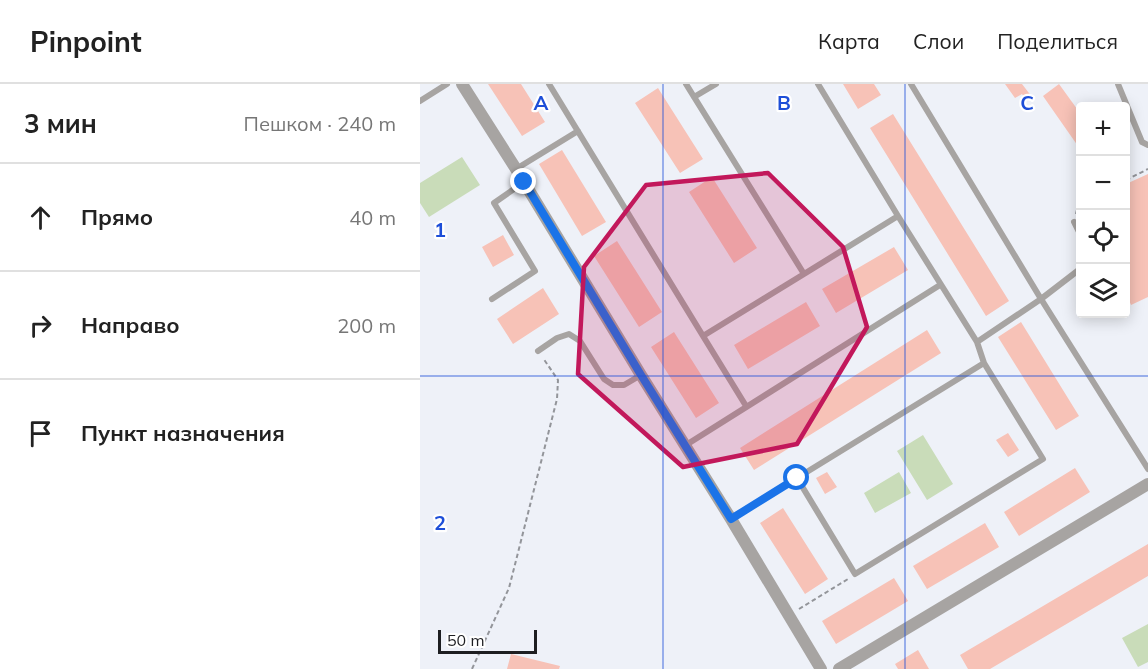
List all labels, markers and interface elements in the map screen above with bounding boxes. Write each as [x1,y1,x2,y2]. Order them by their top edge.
text: Pinpoint [30,24,142,59]
text: Карта [818,28,880,54]
text: Слои [913,28,964,54]
text: Поделиться [997,28,1118,54]
text: A [534,90,549,115]
text: B [777,90,791,115]
text: C [1020,90,1034,115]
map controls [1076,102,1130,318]
button: + [1076,102,1130,156]
text: 3 мин [24,107,97,140]
text: Пешком · 240 m [244,111,396,136]
button: − [1076,156,1130,210]
route end [510,168,536,194]
icon: ahead [24,201,57,234]
text: Прямо [81,203,153,231]
text: 40 m [349,205,396,230]
button: locate [1076,210,1130,264]
text: 1 [434,217,446,242]
button: layers [1076,264,1130,318]
icon: right [24,309,57,342]
text: Направо [81,311,179,339]
text: 200 m [337,313,396,338]
icon: arrive [24,417,57,450]
text: Пункт назначения [81,419,285,447]
route start [783,464,809,490]
text: 2 [434,510,446,535]
scale bar [438,627,537,654]
text: 50 m [447,630,484,650]

